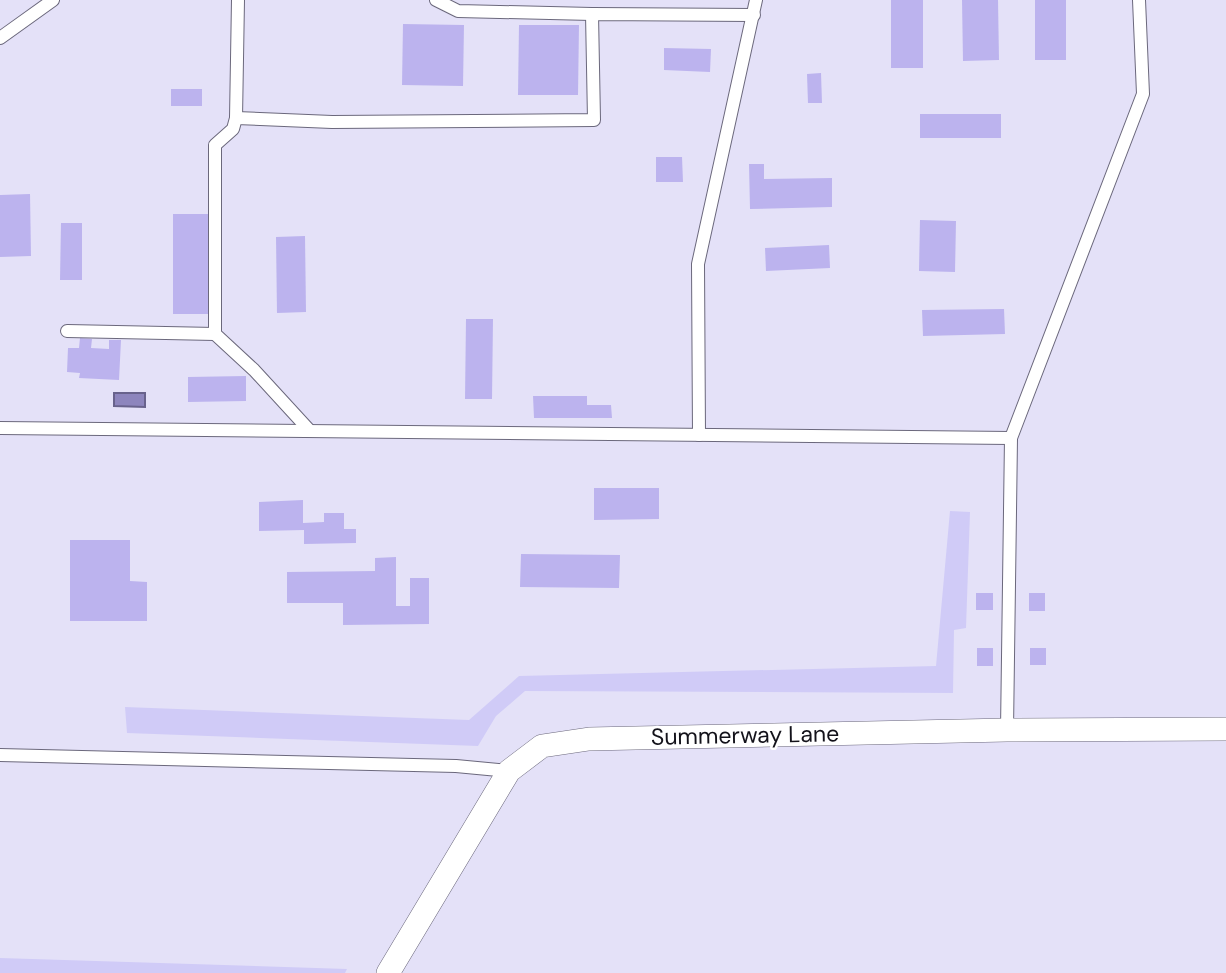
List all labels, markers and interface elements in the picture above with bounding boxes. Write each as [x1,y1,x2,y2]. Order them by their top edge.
street label: Summerway Lane [651,718,839,752]

